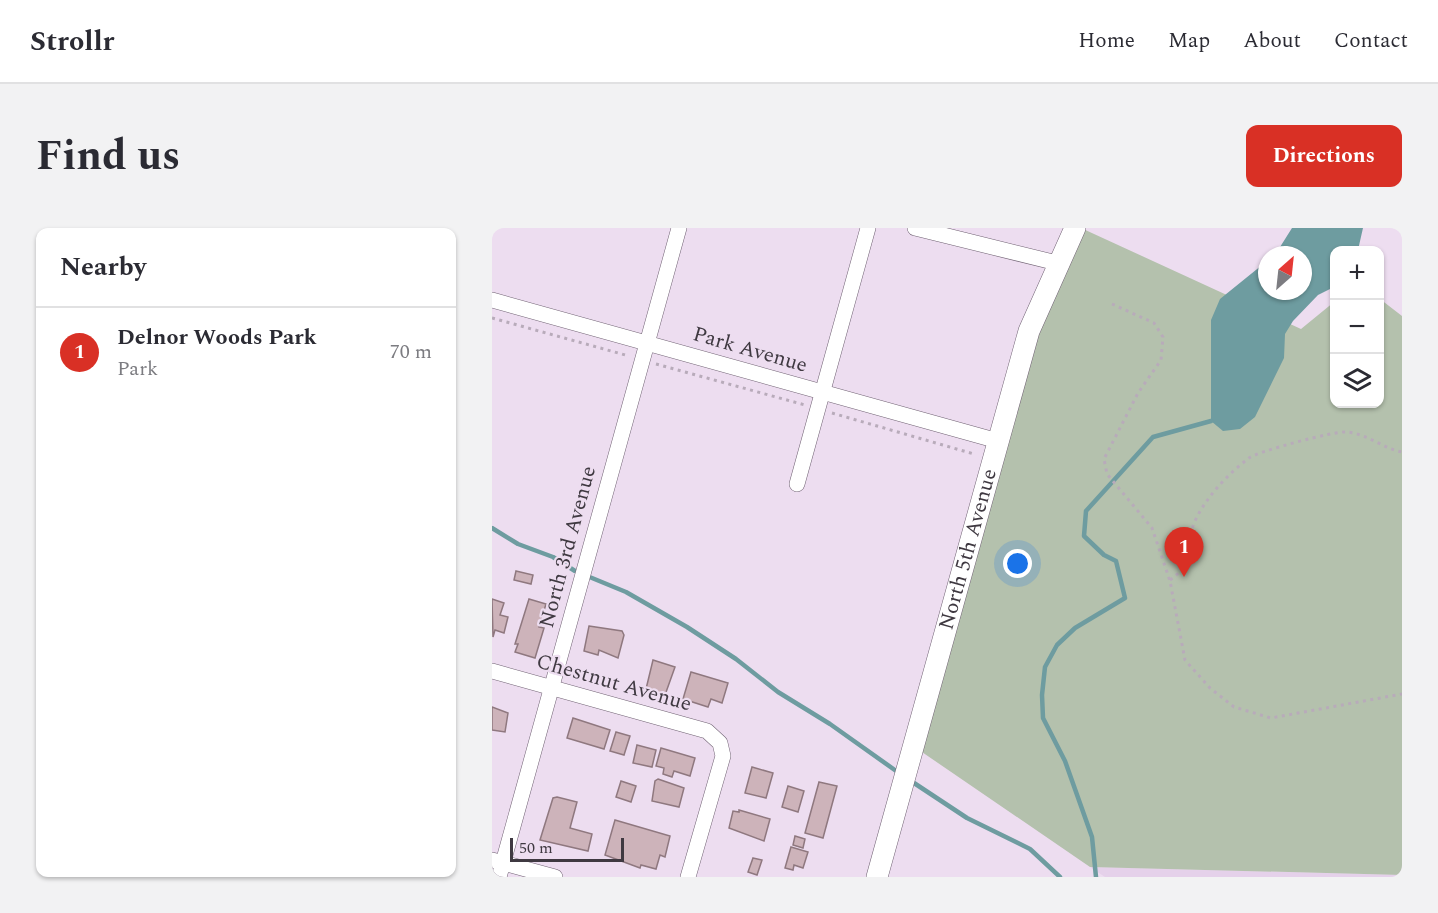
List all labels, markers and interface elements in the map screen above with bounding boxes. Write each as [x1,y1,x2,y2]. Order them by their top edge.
text: Strollr [30,20,114,63]
text: Home [1078,25,1135,57]
text: Map [1168,25,1210,57]
text: About [1243,25,1301,57]
text: Contact [1334,25,1408,57]
text: Find us [36,125,180,188]
button: Directions [1246,125,1402,187]
north arrow [1258,246,1312,300]
map controls [1330,246,1384,408]
button: + [1330,246,1384,300]
text: Nearby [60,247,146,287]
button: − [1330,300,1384,354]
street label: Park Avenue [689,318,811,382]
text: Delnor Woods Park [117,321,317,354]
text: 1 [74,337,85,367]
text: 70 m [390,337,432,367]
text: Park [117,354,158,384]
button: layers [1330,354,1384,408]
street label: North 3rd Avenue [531,462,605,632]
street label: North 5th Avenue [930,465,1006,634]
pin: 1 [1164,528,1204,577]
your location [1003,549,1032,578]
street label: Chestnut Avenue [533,646,695,720]
scale bar [510,835,624,862]
text: 50 m [519,836,553,860]

